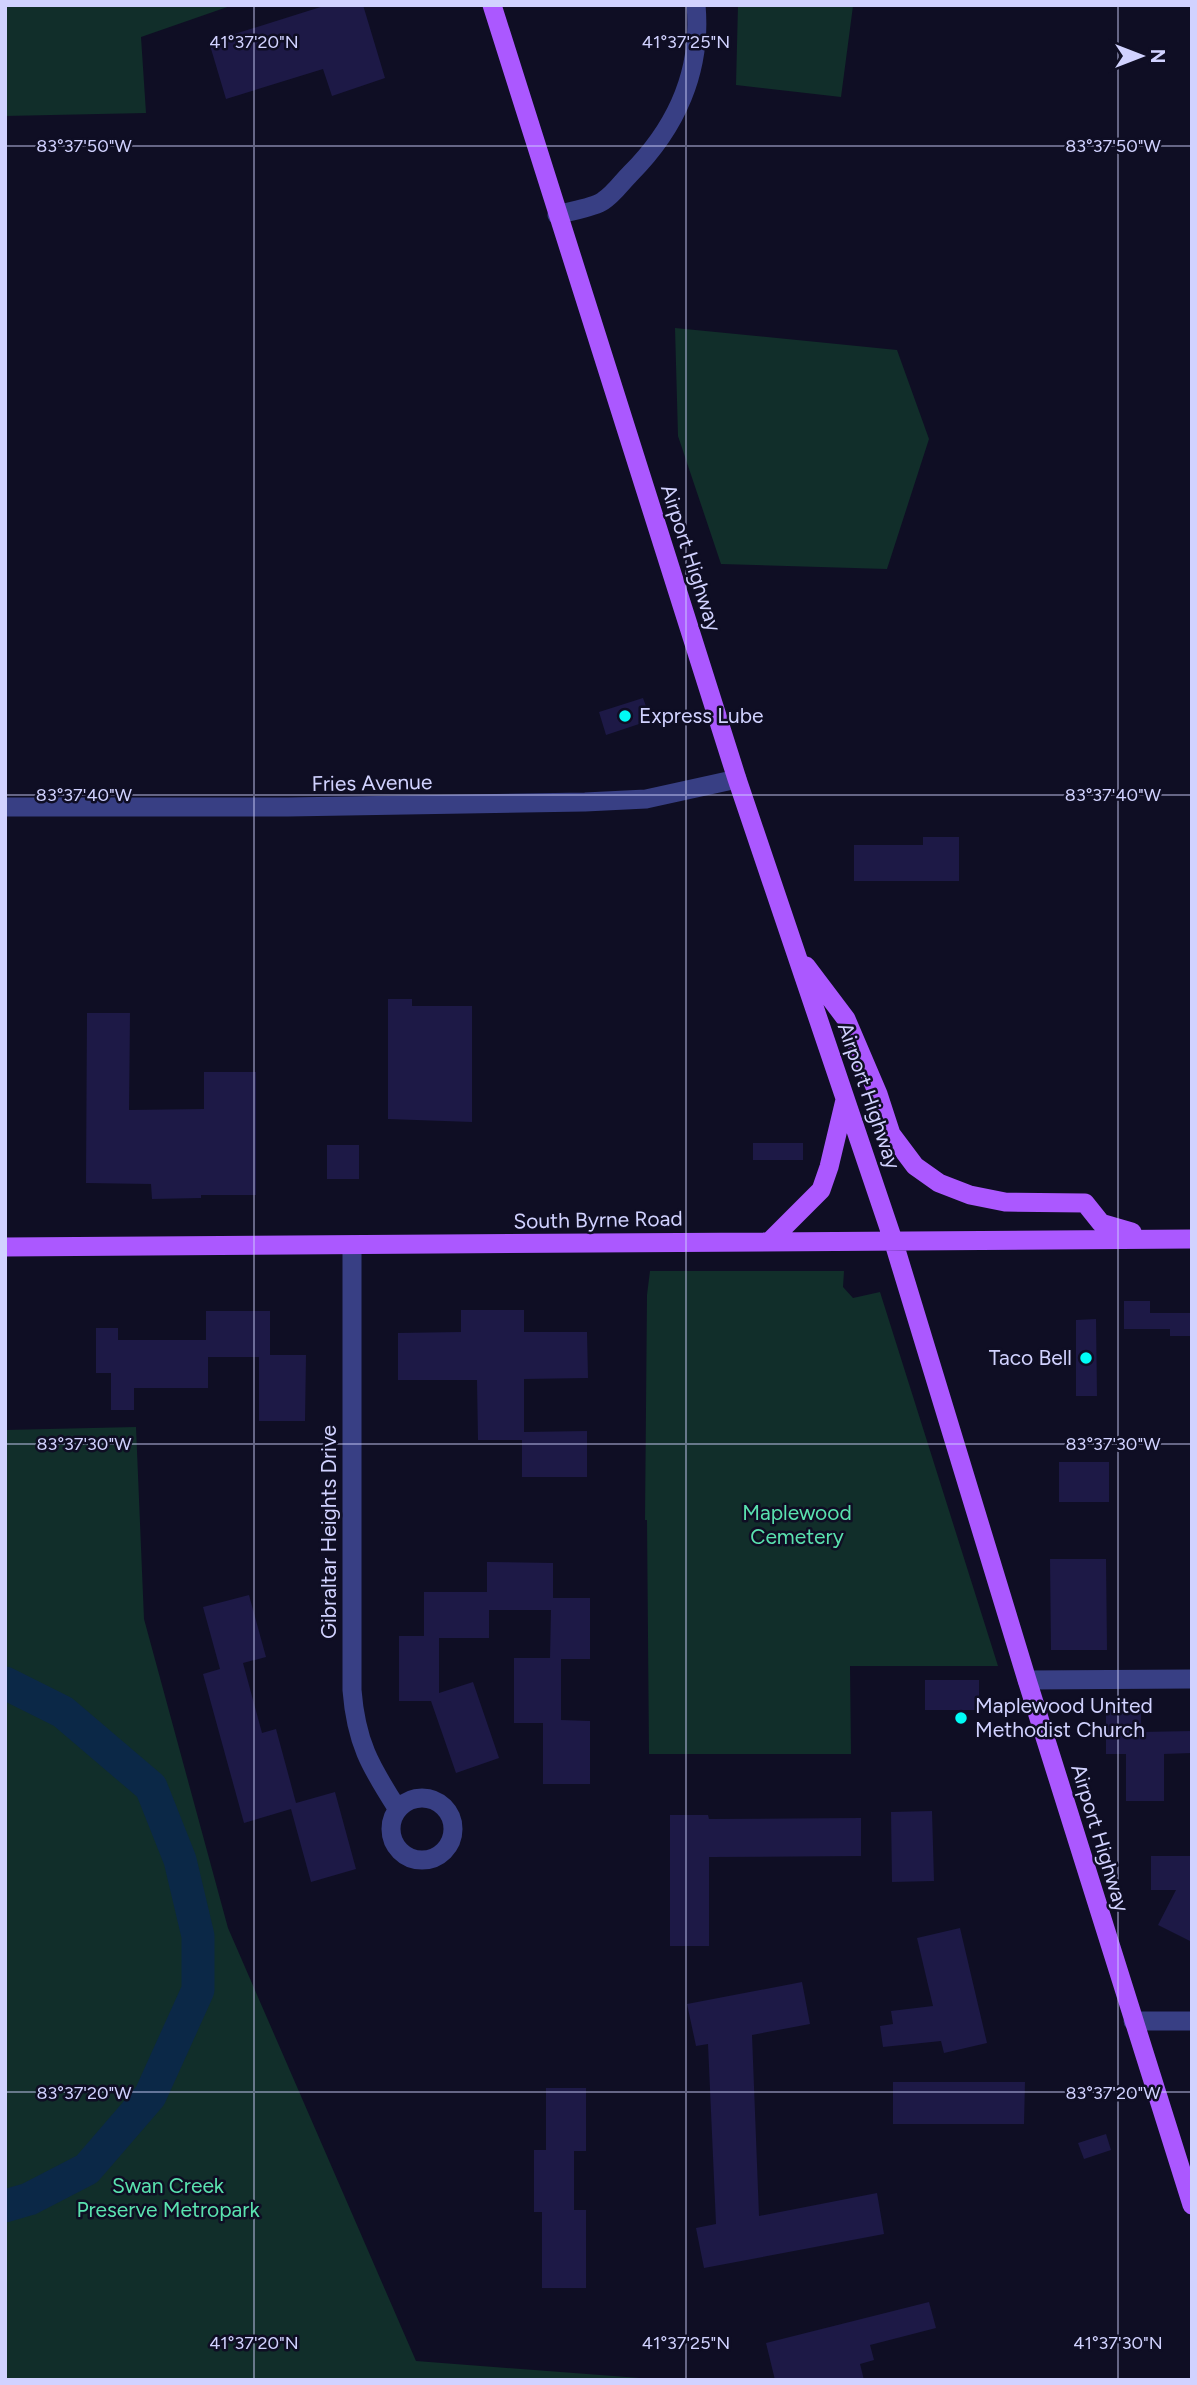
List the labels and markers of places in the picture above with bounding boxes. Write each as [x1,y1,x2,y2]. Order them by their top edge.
place label: Express Lube [639,703,764,728]
marker: Express Lube [617,708,633,724]
place label: Taco Bell [989,1345,1072,1370]
marker: Taco Bell [1078,1350,1094,1366]
place label: Maplewood United Methodist Church [975,1693,1153,1742]
marker: Maplewood United Methodist Church [953,1710,969,1726]

